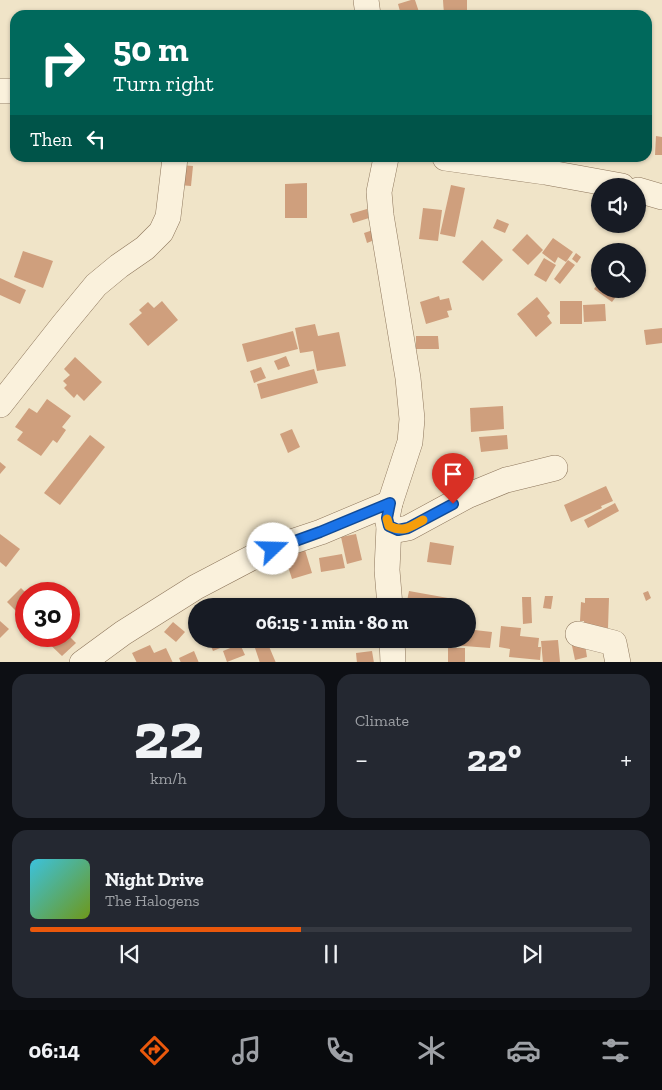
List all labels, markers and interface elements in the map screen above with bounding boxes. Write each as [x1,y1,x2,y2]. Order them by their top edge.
text: 50 m [113,28,189,70]
icon: right [30,30,95,95]
text: Turn right [113,70,214,97]
icon: left [82,125,110,153]
text: Then [30,128,72,151]
map controls [591,178,646,298]
button: sound [591,178,646,233]
button: search [591,243,646,298]
pin [432,453,474,504]
icon: arrive [439,460,467,488]
position arrow [246,522,298,574]
speed limit sign: 30 [15,582,80,647]
text: 06:15 · 1 min · 80 m [256,611,408,634]
text: 22 [134,697,203,775]
text: Climate [355,711,409,730]
text: 22° [467,735,521,781]
text: − [355,743,368,776]
text: + [620,743,632,776]
text: km/h [150,769,187,788]
text: Night Drive [105,868,204,891]
text: The Halogens [105,891,200,910]
icon: previous [116,940,144,968]
icon: pause [317,940,345,968]
icon: next [518,940,546,968]
icon: directions [137,1033,172,1068]
icon: music [229,1033,264,1068]
icon: phone [322,1033,357,1068]
icon: climate [414,1033,449,1068]
icon: car [506,1033,541,1068]
icon: filters [598,1033,633,1068]
text: 06:14 [29,1037,80,1064]

